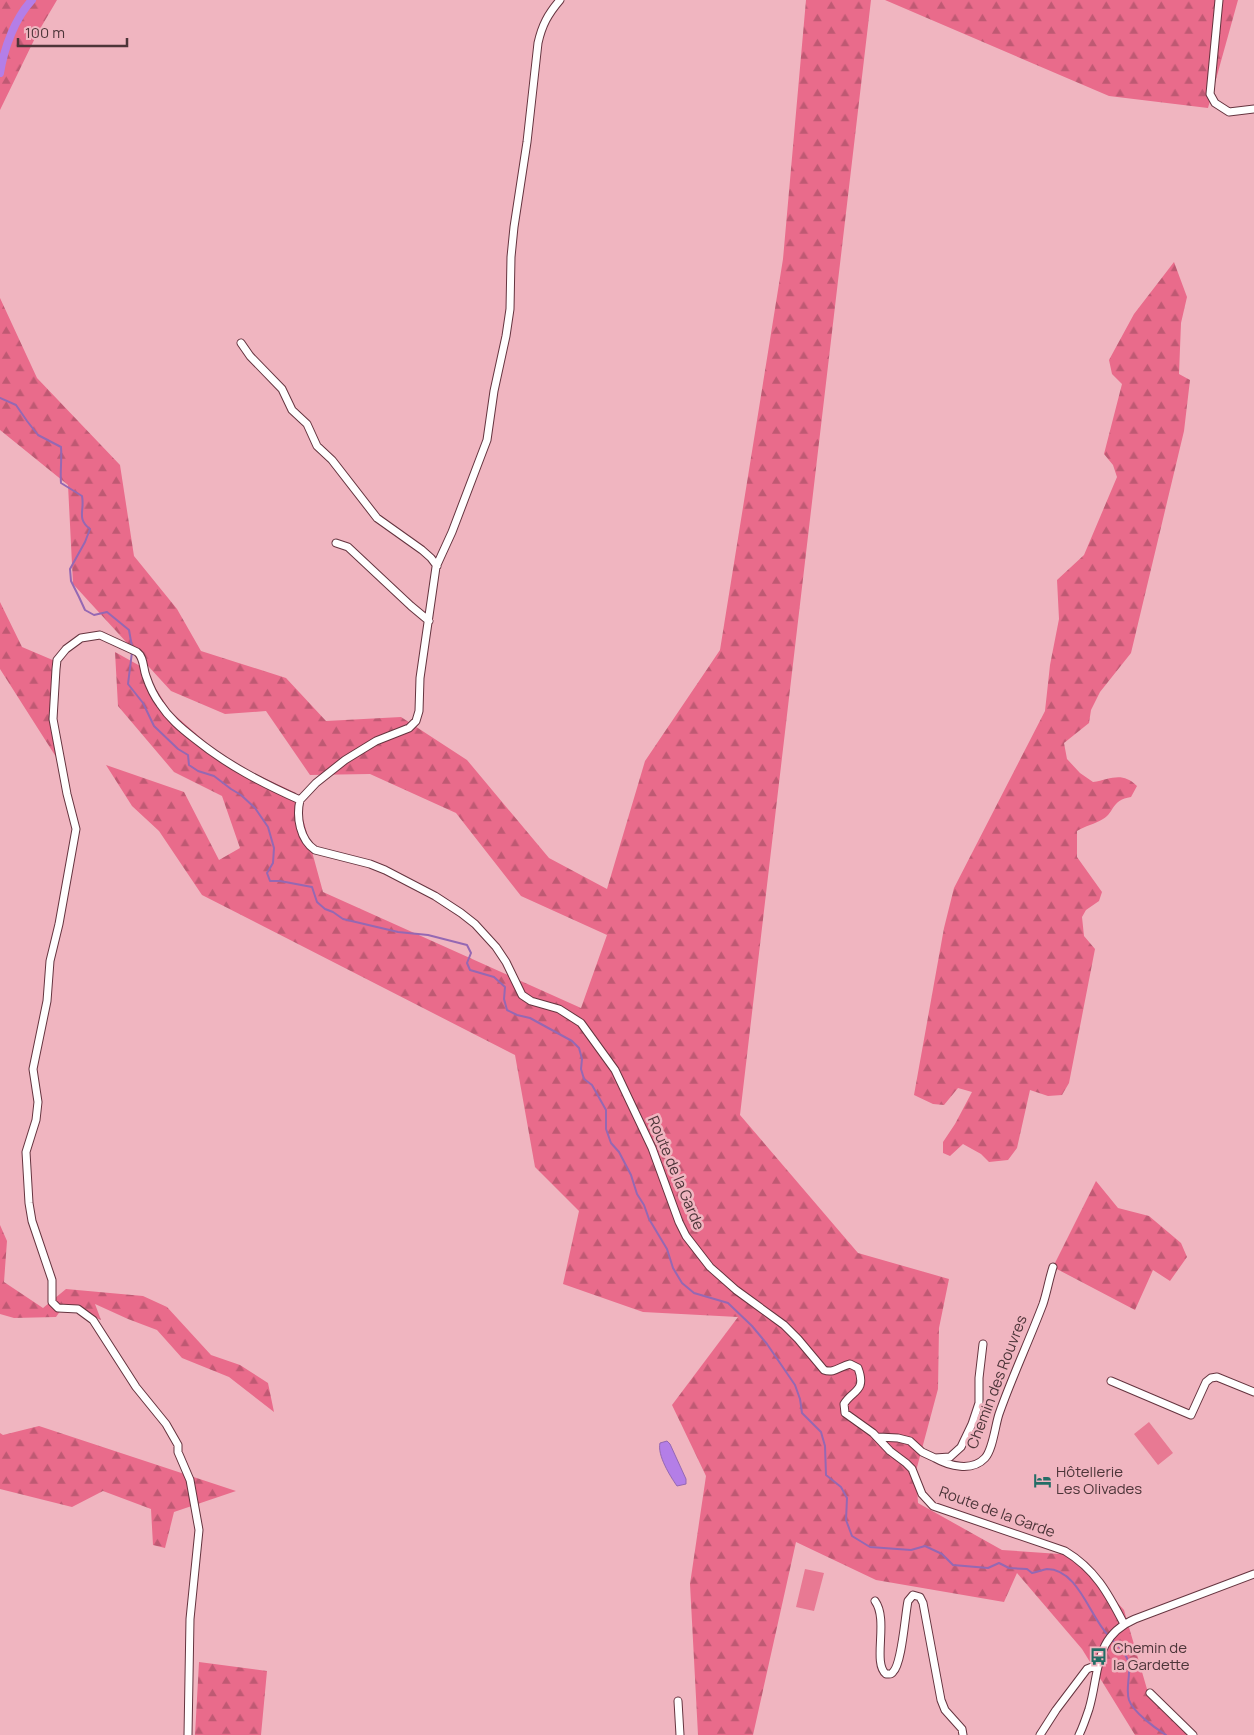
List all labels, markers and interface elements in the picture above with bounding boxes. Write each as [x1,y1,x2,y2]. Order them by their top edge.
scale bar [18,15,126,47]
text: 100 m [25,22,65,43]
street label: Route de la Garde [643,1113,710,1233]
street label: Chemin des Rouvres [961,1312,1032,1452]
place label: Hôtellerie Les Olivades [1056,1461,1142,1499]
hotel icon: Hôtellerie Les Olivades [1032,1471,1052,1491]
street label: Route de la Garde [936,1481,1058,1542]
place label: Chemin de la Gardette [1113,1637,1190,1675]
bus stop icon: Chemin de la Gardette [1089,1647,1109,1667]

